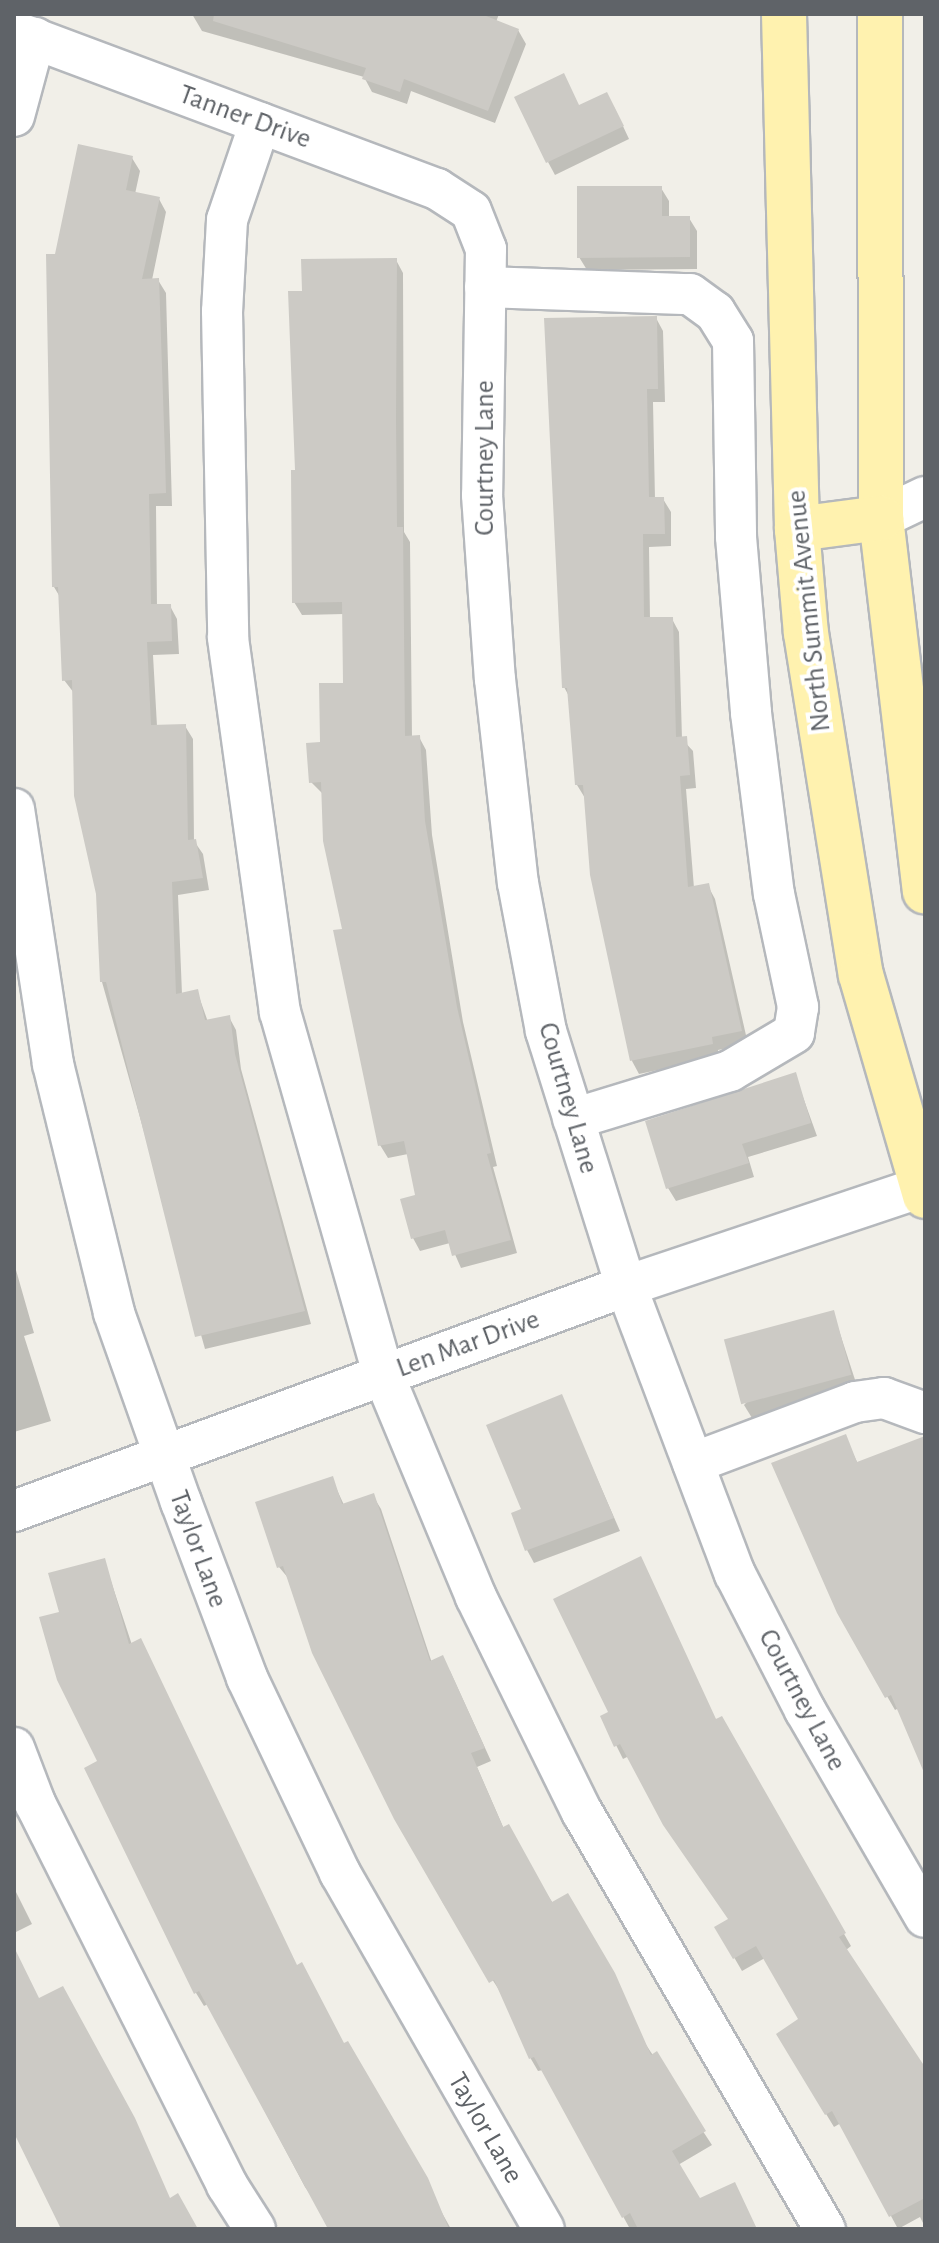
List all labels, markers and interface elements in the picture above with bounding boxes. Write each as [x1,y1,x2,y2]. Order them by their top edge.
street label: Tanner Drive [174,78,316,156]
street label: Courtney Lane [468,380,502,536]
street label: North Summit Avenue [780,488,838,734]
street label: Courtney Lane [530,1019,606,1177]
street label: Len Mar Drive [392,1303,544,1385]
street label: Taylor Lane [161,1486,235,1612]
street label: Courtney Lane [751,1624,853,1776]
street label: Taylor Lane [440,2067,530,2189]

